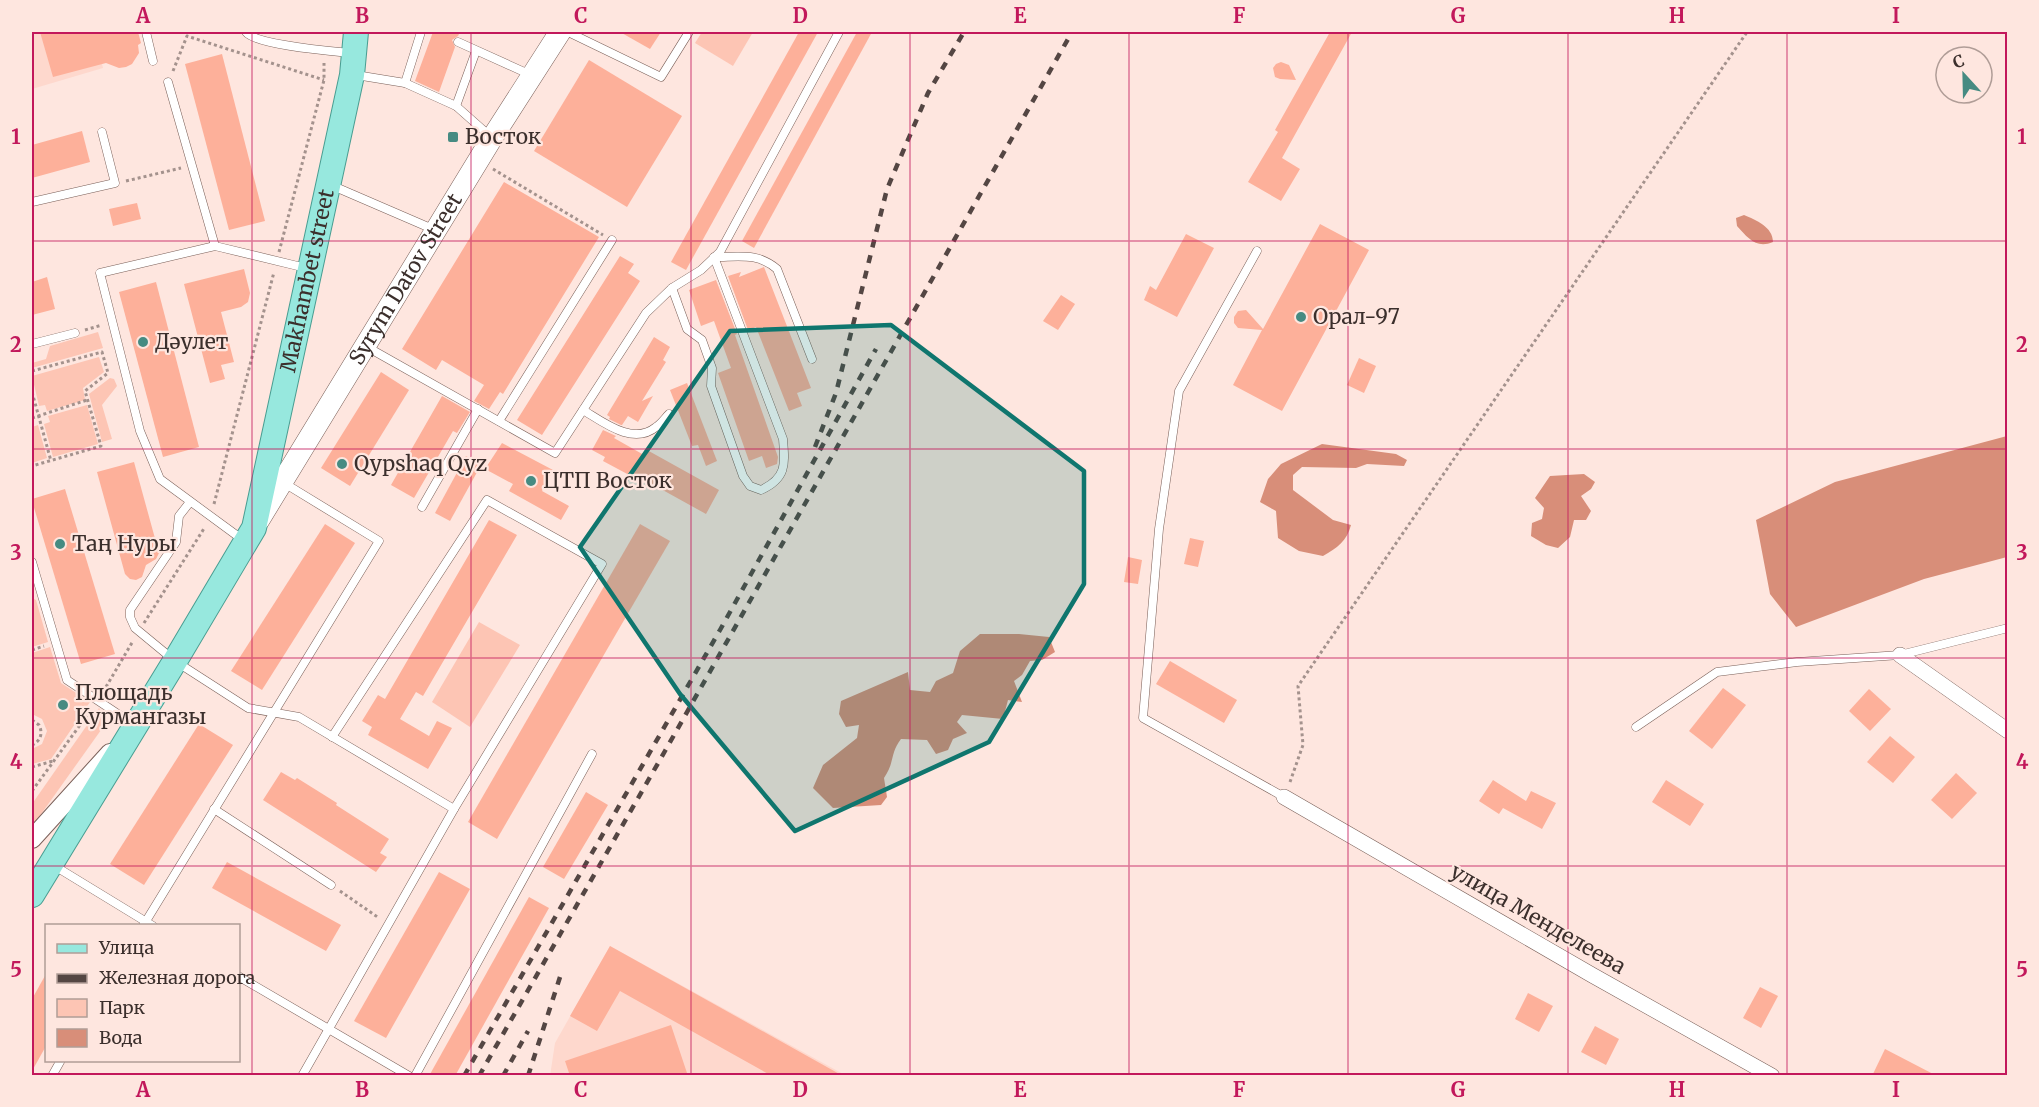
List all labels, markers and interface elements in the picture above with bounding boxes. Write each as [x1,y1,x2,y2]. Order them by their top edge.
text: A [135,3,151,28]
text: B [355,3,369,28]
text: C [574,3,588,28]
text: D [792,3,808,28]
text: E [1013,3,1027,28]
text: F [1233,3,1246,28]
text: G [1451,3,1466,28]
text: H [1669,3,1685,28]
text: I [1892,3,1900,28]
north arrow [1934,45,1994,105]
text: С [1950,50,1967,72]
place label: Восток [465,123,541,150]
text: 1 [11,124,21,149]
text: 1 [2017,124,2027,149]
marker: Восток [446,130,460,144]
street label: Makhambet street [274,187,340,375]
street label: Syrym Datov Street [343,188,468,370]
place label: Орал-97 [1313,303,1400,330]
marker: Орал-97 [1294,310,1308,324]
place label: Дәулет [155,328,229,355]
text: 2 [10,332,22,357]
text: 2 [2016,332,2028,357]
marker: Дәулет [136,335,150,349]
place label: Qypshaq Qyz [354,450,487,477]
marker: Qypshaq Qyz [335,457,349,471]
place label: ЦТП Восток [543,467,672,494]
marker: ЦТП Восток [524,474,538,488]
place label: Таң Нуры [72,530,177,557]
marker: Таң Нуры [53,537,67,551]
text: 3 [10,540,22,565]
text: 3 [2016,540,2028,565]
place label: Площадь Курмангазы [75,679,206,730]
marker: Площадь Курмангазы [56,698,70,712]
text: 4 [10,749,23,774]
text: 4 [2016,749,2029,774]
street label: улица Менделеева [1446,857,1631,980]
legend [45,924,240,1062]
text: Улица [98,936,154,959]
text: 5 [10,957,22,982]
text: 5 [2016,957,2028,982]
text: Железная дорога [99,966,256,989]
text: Парк [99,996,145,1019]
text: Вода [99,1026,143,1049]
text: A [135,1077,151,1102]
text: B [355,1077,369,1102]
text: C [574,1077,588,1102]
text: D [792,1077,808,1102]
text: E [1013,1077,1027,1102]
text: F [1233,1077,1246,1102]
text: G [1451,1077,1466,1102]
text: H [1669,1077,1685,1102]
text: I [1892,1077,1900,1102]

